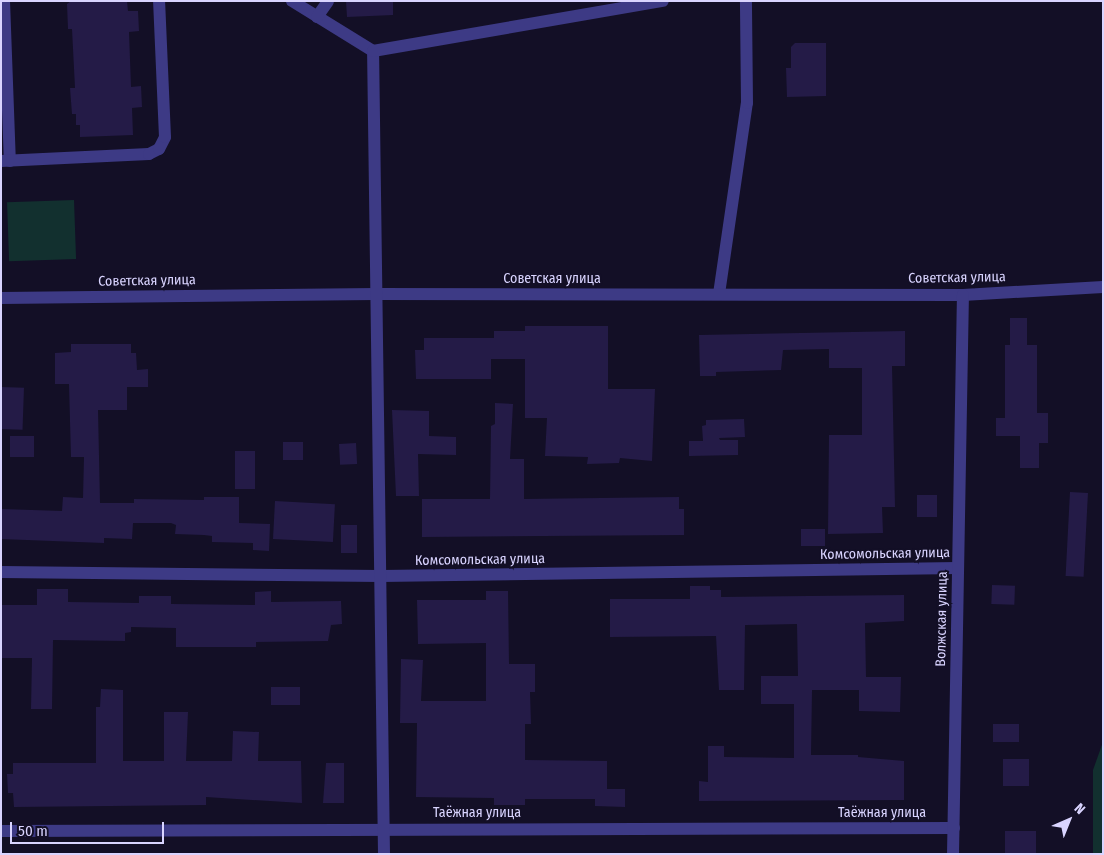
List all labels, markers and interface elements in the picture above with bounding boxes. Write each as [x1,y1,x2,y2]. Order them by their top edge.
street label: Советская улица [908,269,1006,287]
street label: Советская улица [503,271,601,287]
street label: Советская улица [98,272,196,290]
street label: Комсомольская улица [820,544,950,564]
street label: Комсомольская улица [415,550,545,570]
street label: Волжская улица [933,571,951,667]
north arrow [1044,795,1094,845]
text: N [1071,800,1089,818]
street label: Таёжная улица [433,805,521,821]
street label: Таёжная улица [838,805,926,821]
scale bar [12,812,166,844]
text: 50 m [18,822,48,840]

